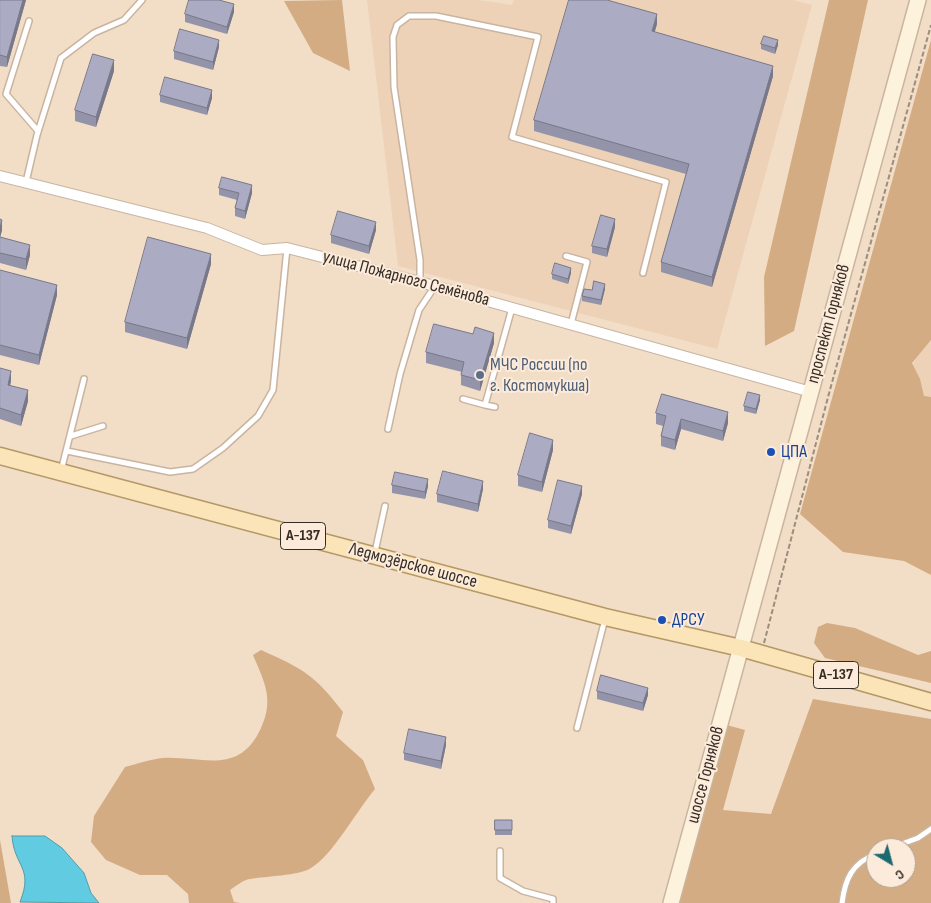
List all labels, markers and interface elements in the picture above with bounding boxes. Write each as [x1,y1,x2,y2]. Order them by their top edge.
street label: улица Пожарного Семёнова [320,246,492,312]
street label: проспект Горняков [803,262,855,386]
place label: МЧС России (по г. Костомукша) [490,354,589,396]
marker: МЧС России (по г. Костомукша) [474,369,486,381]
place label: ЦПА [781,441,807,463]
marker: ЦПА [765,446,777,458]
road number: А-137 [280,522,326,550]
street label: Ледмозёрское шоссе [347,539,479,593]
place label: ДРСУ [672,609,705,631]
marker: ДРСУ [656,614,668,626]
road number: А-137 [814,662,858,688]
street label: шоссе Горняков [683,724,729,826]
north arrow [866,838,916,888]
text: С [892,866,908,884]

